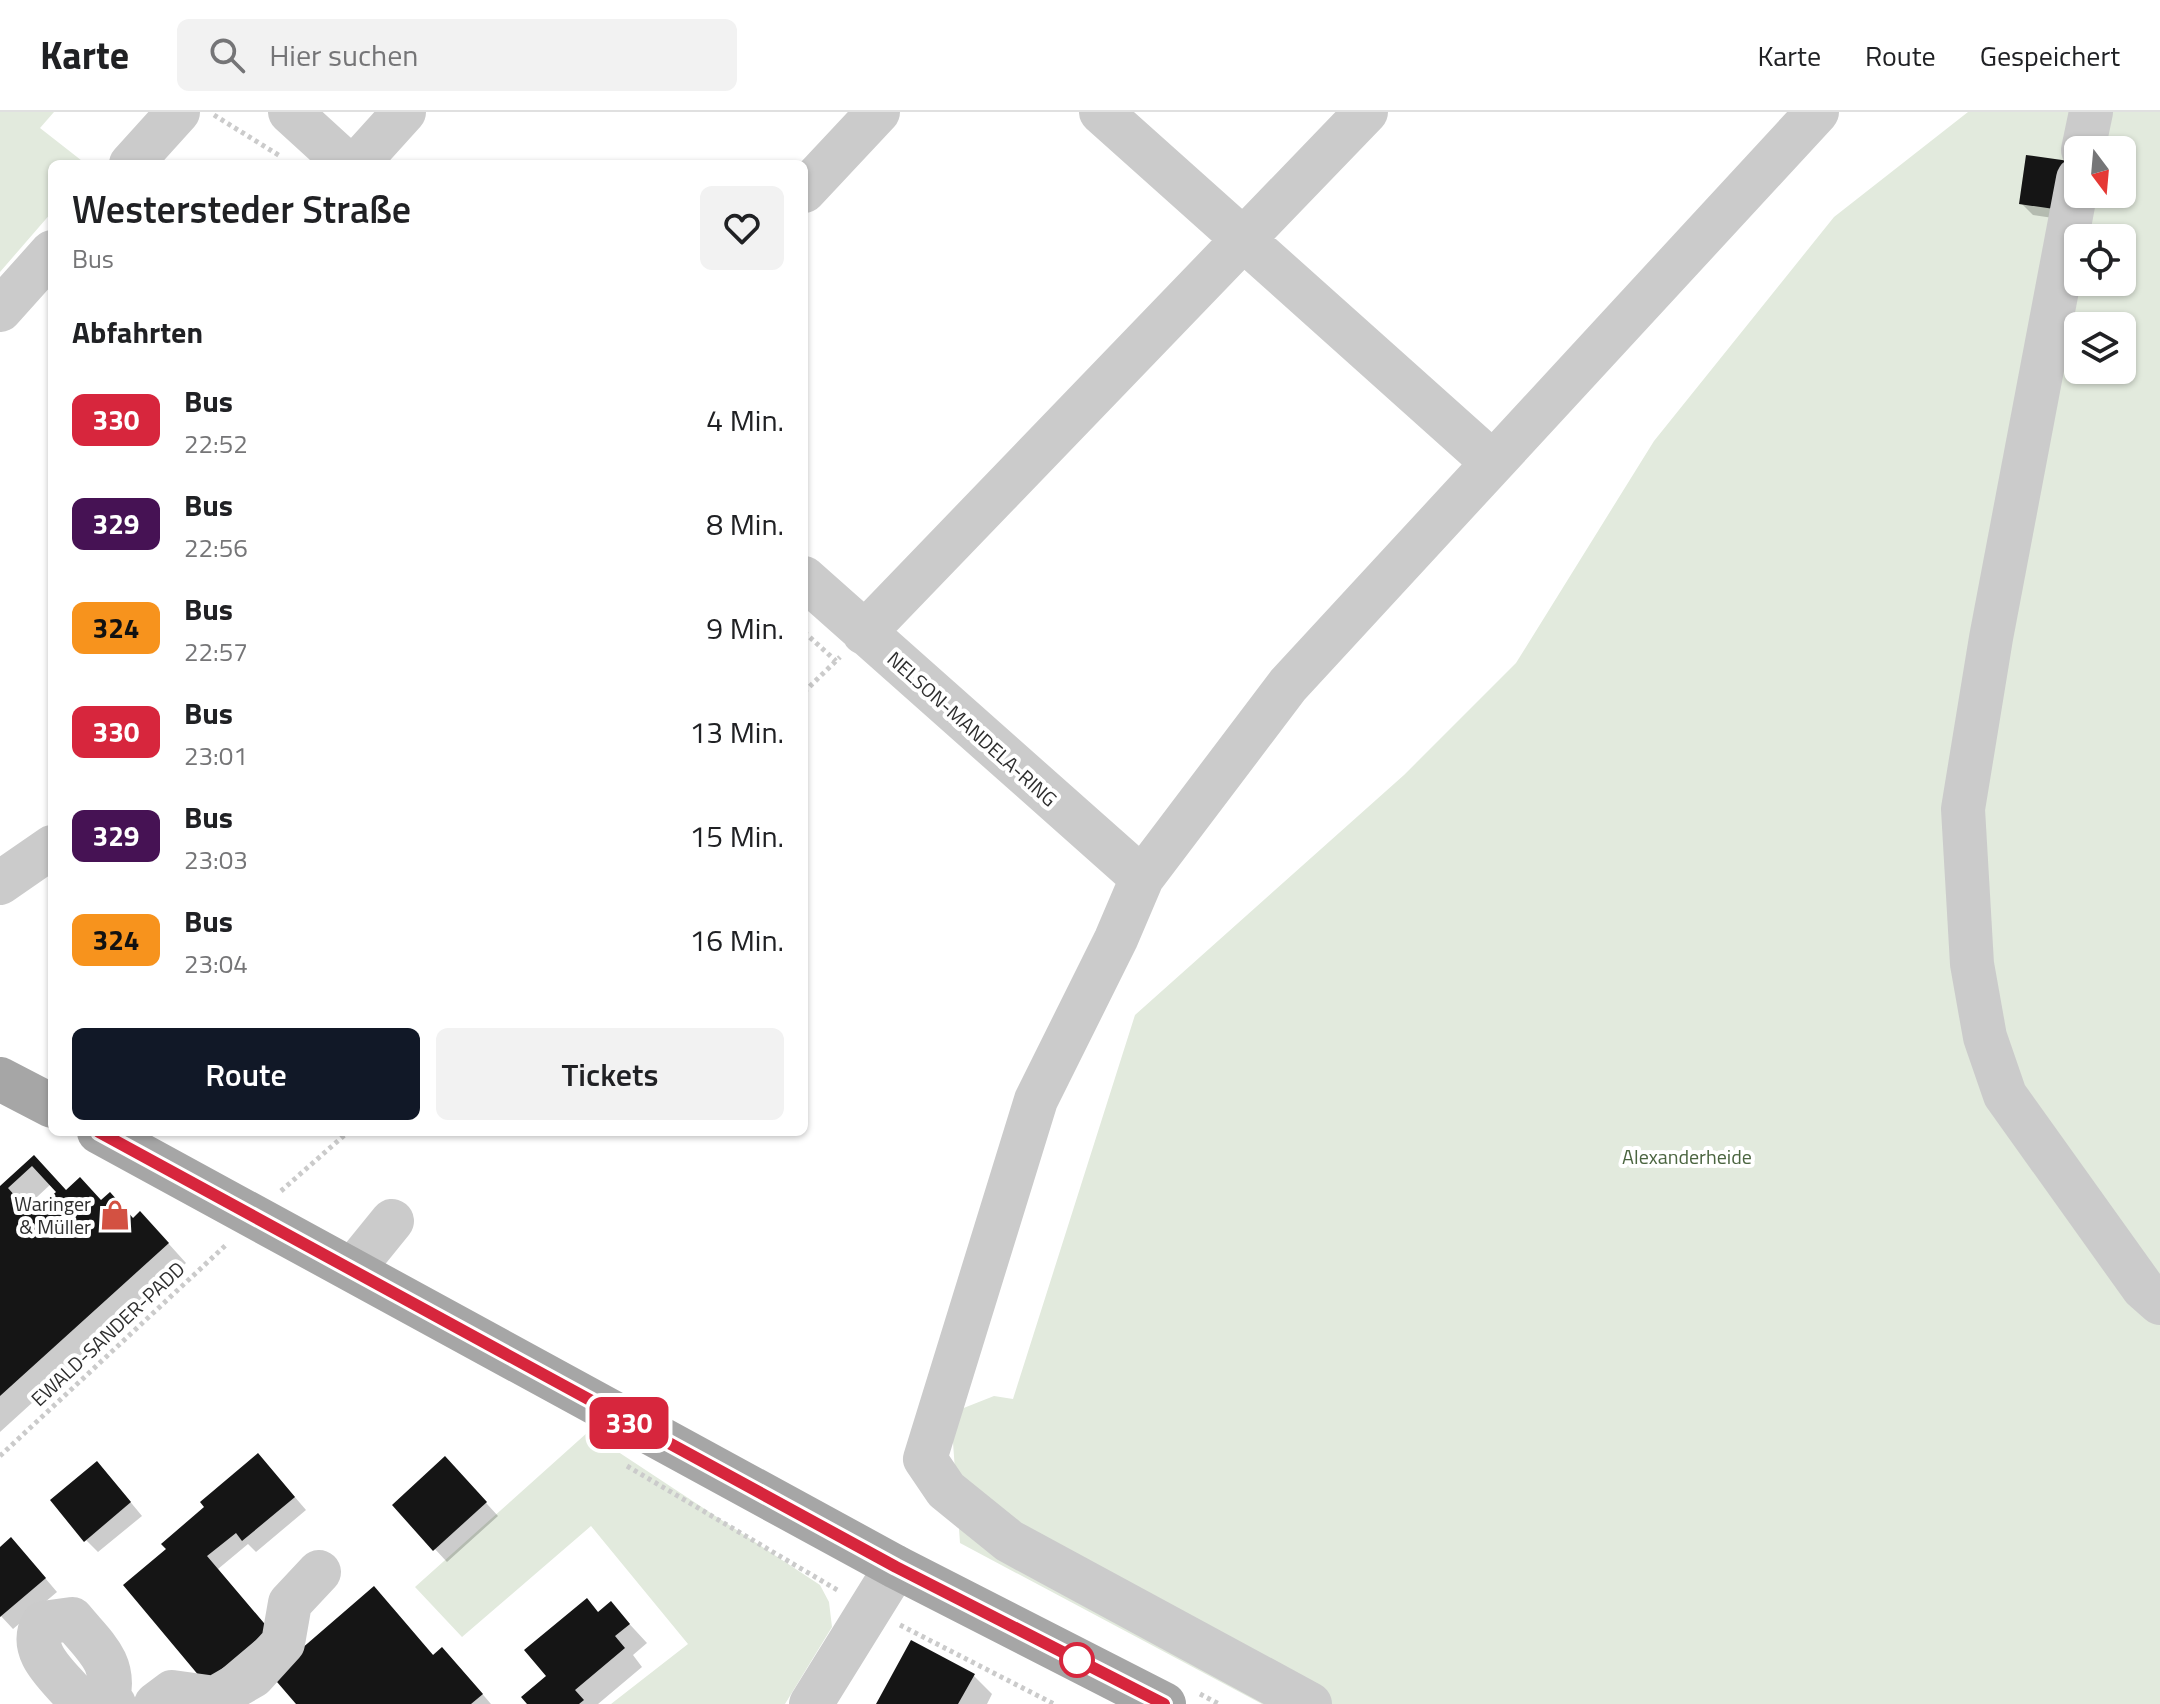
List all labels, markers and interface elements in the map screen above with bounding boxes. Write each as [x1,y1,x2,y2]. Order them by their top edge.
search box [177,19,737,91]
text: Karte [40,26,129,84]
text: Hier suchen [269,32,418,78]
icon: search [205,33,249,77]
text: Karte [1757,34,1821,77]
text: Route [1865,34,1936,77]
text: Gespeichert [1980,34,2120,77]
north arrow [2064,136,2136,208]
map controls [2064,136,2136,384]
text: Westersteder Straße [72,180,411,238]
button: heart [700,186,784,270]
button: locate [2064,224,2136,296]
text: Bus [72,239,114,278]
text: Abfahrten [72,309,203,355]
button: layers [2064,312,2136,384]
text: Bus [184,378,233,424]
text: 4 Min. [706,397,784,443]
text: 330 [92,398,140,441]
text: 22:52 [184,424,248,463]
text: Bus [184,482,233,528]
text: 8 Min. [706,501,784,547]
text: 329 [92,502,140,545]
text: 22:56 [184,528,248,567]
text: Bus [184,586,233,632]
text: 9 Min. [706,605,784,651]
text: 324 [92,606,140,649]
text: 22:57 [184,632,248,671]
street label: NELSON-MANDELA-RING [880,644,1064,814]
text: Bus [184,690,233,736]
text: 13 Min. [689,709,784,755]
text: 330 [92,710,140,753]
text: 23:01 [184,736,248,775]
text: Bus [184,794,233,840]
text: 15 Min. [689,813,784,859]
text: 329 [92,814,140,857]
text: 23:03 [184,840,248,879]
text: Bus [184,898,233,944]
text: 16 Min. [689,917,784,963]
text: 324 [92,918,140,961]
text: 23:04 [184,944,248,983]
button: Route [72,1028,420,1120]
button: Tickets [436,1028,784,1120]
park label: Alexanderheide [1622,1141,1752,1172]
place label: Waringer & Müller [14,1188,91,1242]
shop icon: Waringer & Müller [98,1198,132,1232]
street label: EWALD-SANDER-PADD [24,1254,192,1413]
line badge: 330 [583,1397,675,1449]
text: 330 [605,1401,653,1444]
unlabelled marker [1060,1643,1094,1677]

